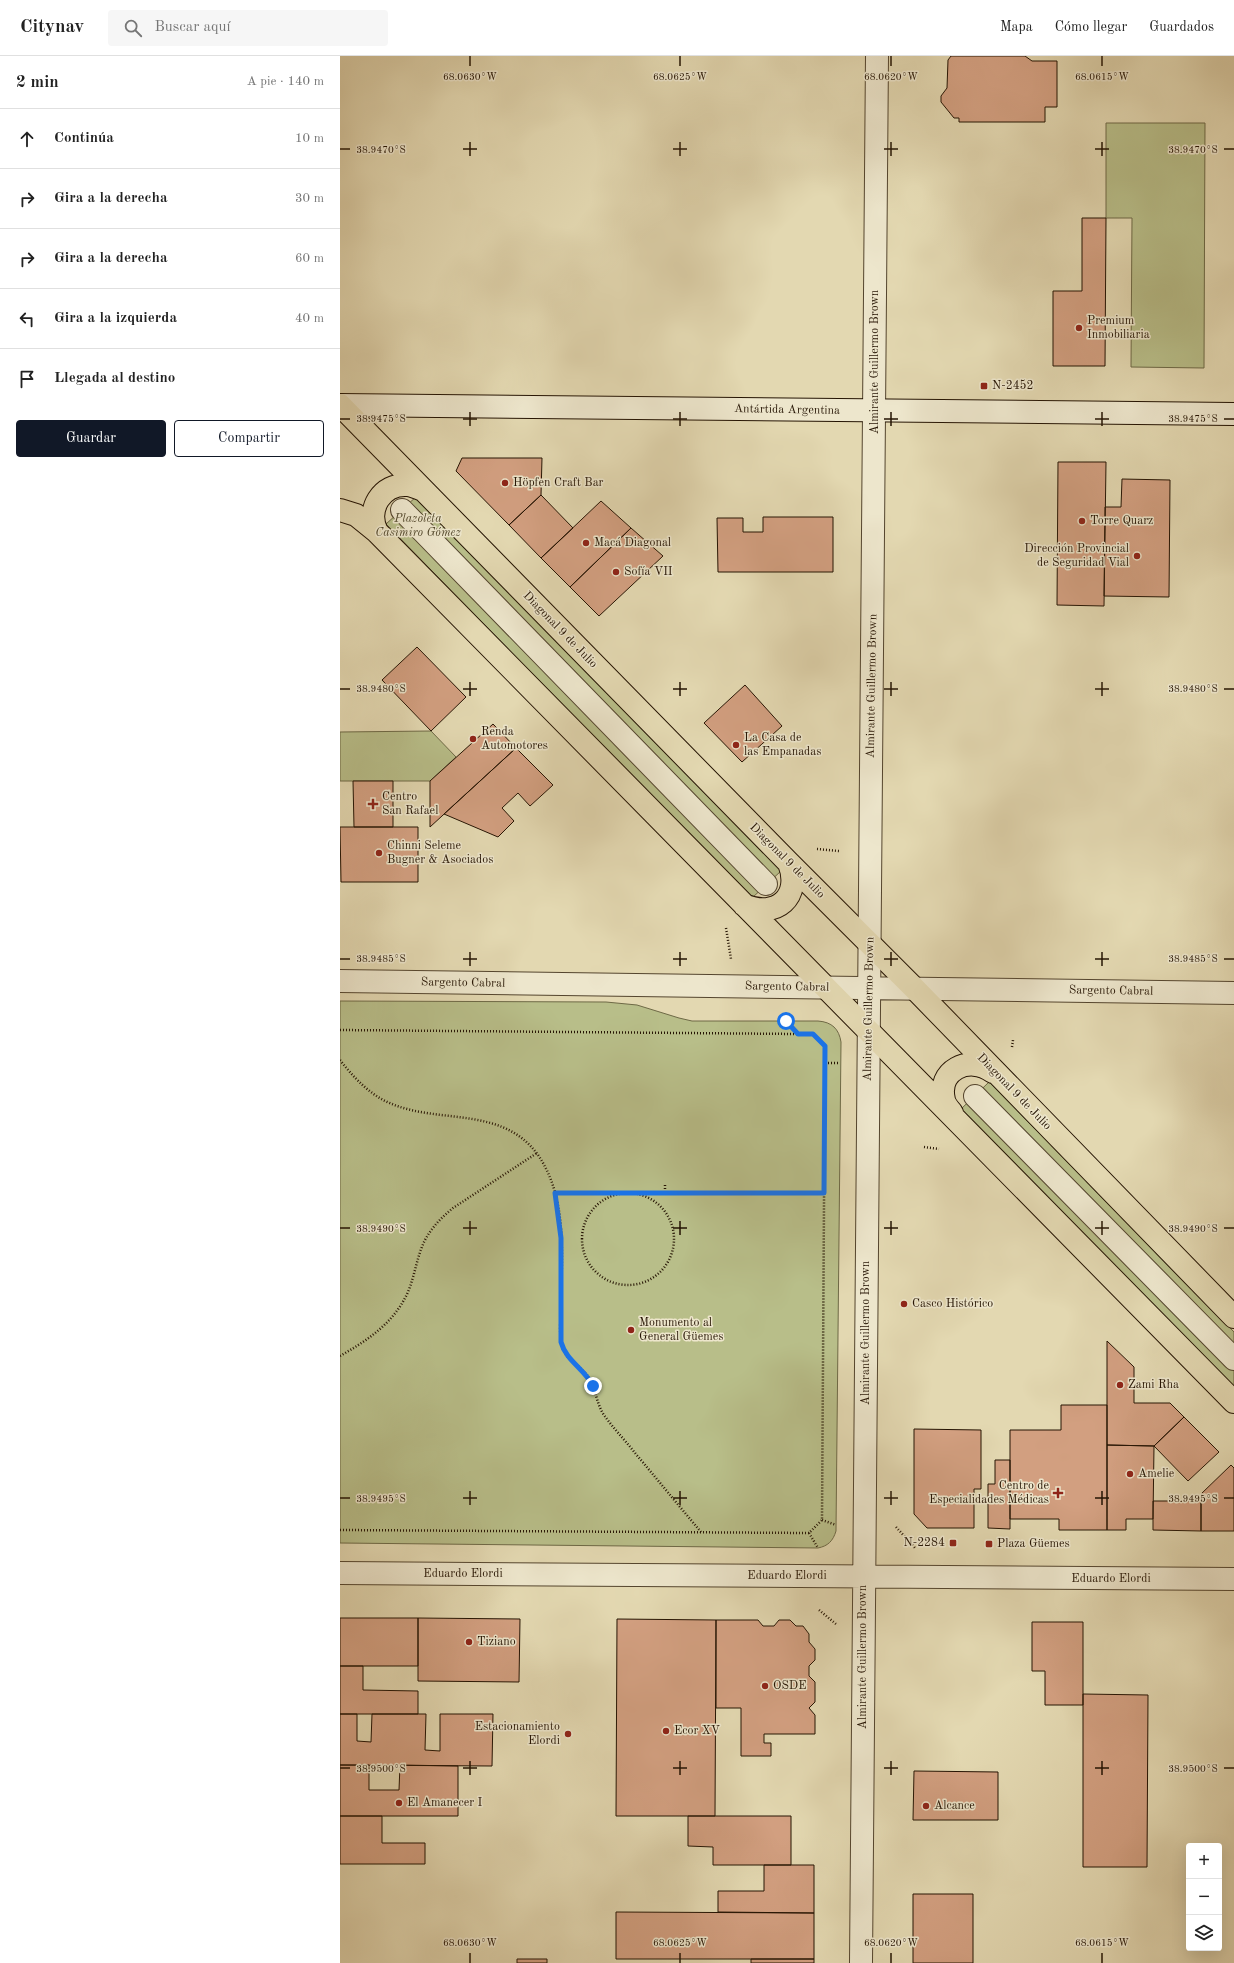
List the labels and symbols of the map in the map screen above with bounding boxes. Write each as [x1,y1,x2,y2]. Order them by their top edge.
text: 68.0630°W [443,72,497,82]
text: 68.0625°W [653,72,707,82]
text: 68.0620°W [864,72,918,82]
text: 68.0615°W [1075,72,1129,82]
text: 38.9470°S [356,145,406,155]
text: 38.9470°S [1168,145,1218,155]
street label: Almirante Guillermo Brown [869,289,881,434]
place label: Premium Inmobiliaria [1087,315,1150,341]
marker: Premium Inmobiliaria [1074,323,1084,333]
place label: N-2452 [992,379,1034,392]
marker: N-2452 [979,381,989,391]
street label: Antártida Argentina [734,403,840,417]
text: 38.9475°S [356,414,406,424]
text: 38.9475°S [1168,414,1218,424]
place label: Höpfen Craft Bar [513,477,604,489]
marker: Höpfen Craft Bar [500,478,510,488]
park label: Plazoleta Casimiro Gómez [375,513,461,539]
place label: Torre Quarz [1090,515,1153,527]
marker: Torre Quarz [1077,516,1087,526]
place label: Macá Diagonal [594,537,671,549]
marker: Macá Diagonal [581,538,591,548]
place label: Dirección Provincial de Seguridad Vial [1024,543,1129,569]
marker: Dirección Provincial de Seguridad Vial [1132,551,1142,561]
place label: Sofía VII [624,566,673,578]
marker: Sofía VII [611,567,621,577]
street label: Diagonal 9 de Julio [521,590,599,670]
street label: Almirante Guillermo Brown [865,613,879,758]
text: 38.9480°S [356,684,406,694]
text: 38.9480°S [1168,684,1218,694]
place label: Renda Automotores [481,726,548,752]
place label: La Casa de las Empanadas [744,732,822,758]
marker: Renda Automotores [468,734,478,744]
marker: La Casa de las Empanadas [731,740,741,750]
place label: Centro San Rafael [382,791,438,817]
marker: Centro San Rafael [367,798,379,810]
street label: Diagonal 9 de Julio [747,821,827,901]
place label: Chinni Seleme Bugner & Asociados [387,840,493,866]
marker: Chinni Seleme Bugner & Asociados [374,848,384,858]
street label: Almirante Guillermo Brown [862,936,876,1081]
text: 38.9485°S [356,954,406,964]
text: 38.9485°S [1168,954,1218,964]
street label: Sargento Cabral [421,976,505,990]
street label: Sargento Cabral [745,980,829,994]
street label: Sargento Cabral [1069,984,1153,998]
route start [777,1012,795,1030]
street label: Diagonal 9 de Julio [975,1052,1053,1132]
text: 38.9490°S [356,1224,406,1234]
text: 38.9490°S [1168,1224,1218,1234]
street label: Almirante Guillermo Brown [860,1260,872,1405]
place label: Casco Histórico [912,1298,993,1310]
marker: Casco Histórico [899,1299,909,1309]
place label: Monumento al General Güemes [639,1317,723,1343]
marker: Monumento al General Güemes [626,1325,636,1335]
route end [584,1377,602,1395]
place label: Zami Rha [1128,1379,1179,1391]
marker: Zami Rha [1115,1380,1125,1390]
place label: Amelie [1138,1468,1175,1480]
marker: Amelie [1125,1469,1135,1479]
place label: Centro de Especialidades Médicas [929,1480,1049,1506]
marker: Centro de Especialidades Médicas [1052,1487,1064,1499]
text: 38.9495°S [356,1494,406,1504]
text: 38.9495°S [1168,1494,1218,1504]
place label: N-2284 [903,1537,945,1549]
marker: N-2284 [948,1538,958,1548]
place label: Plaza Güemes [997,1538,1070,1550]
marker: Plaza Güemes [984,1539,994,1549]
street label: Eduardo Elordi [423,1568,503,1580]
street label: Eduardo Elordi [747,1570,827,1582]
street label: Eduardo Elordi [1071,1573,1151,1585]
street label: Almirante Guillermo Brown [857,1584,869,1729]
place label: Tiziano [477,1636,516,1648]
marker: Tiziano [464,1637,474,1647]
place label: OSDE [773,1680,806,1692]
marker: OSDE [760,1681,770,1691]
place label: Estacionamiento Elordi [475,1721,560,1747]
place label: Ecor XV [674,1725,720,1737]
marker: Ecor XV [661,1726,671,1736]
marker: Estacionamiento Elordi [563,1729,573,1739]
text: 38.9500°S [356,1764,406,1774]
text: 38.9500°S [1168,1764,1218,1774]
place label: El Amanecer I [407,1797,483,1809]
marker: El Amanecer I [394,1798,404,1808]
place label: Alcance [934,1800,975,1812]
marker: Alcance [921,1801,931,1811]
text: 68.0630°W [443,1938,497,1948]
text: 68.0625°W [653,1938,707,1948]
text: 68.0620°W [864,1938,918,1948]
text: 68.0615°W [1075,1938,1129,1948]

